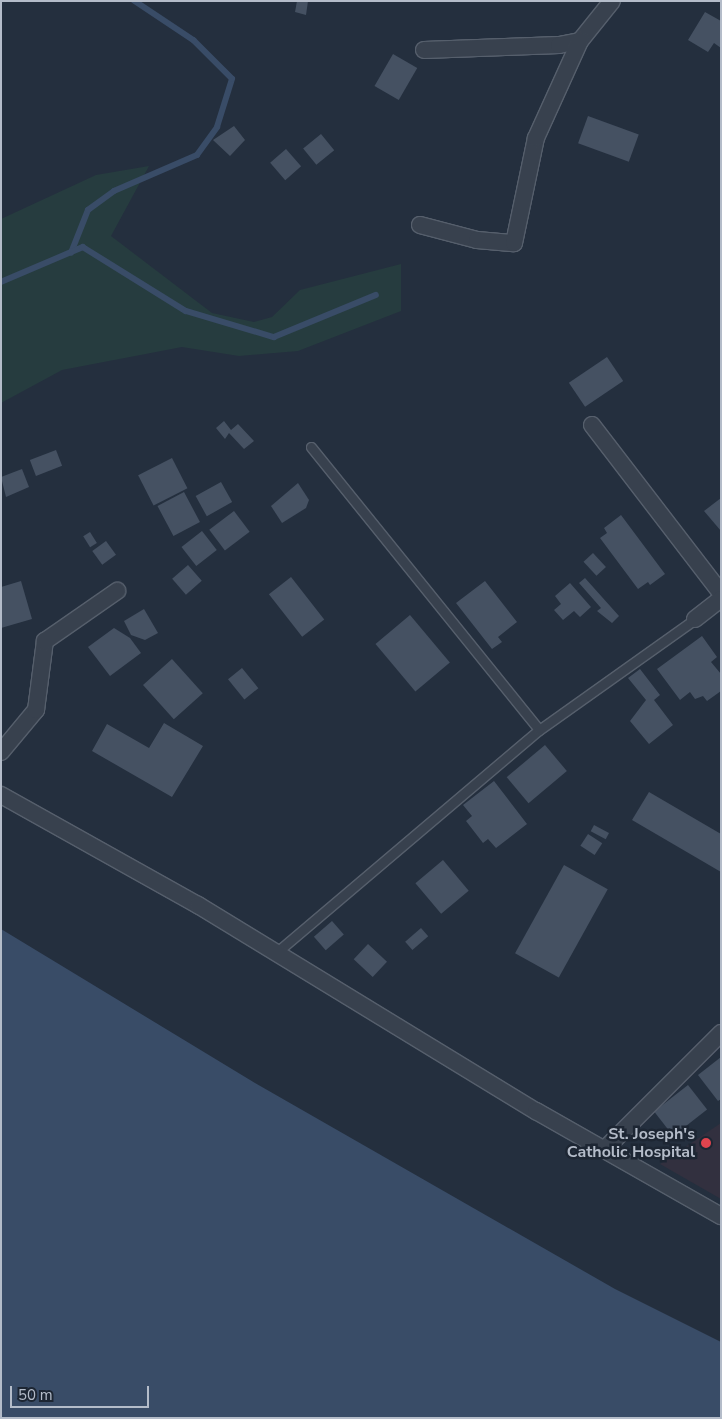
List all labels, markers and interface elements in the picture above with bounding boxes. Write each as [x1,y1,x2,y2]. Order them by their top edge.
place label: St. Joseph's Catholic Hospital [567,1124,695,1162]
marker: St. Joseph's Catholic Hospital [699,1136,713,1150]
scale bar [12,1376,151,1408]
text: 50 m [18,1385,53,1405]

